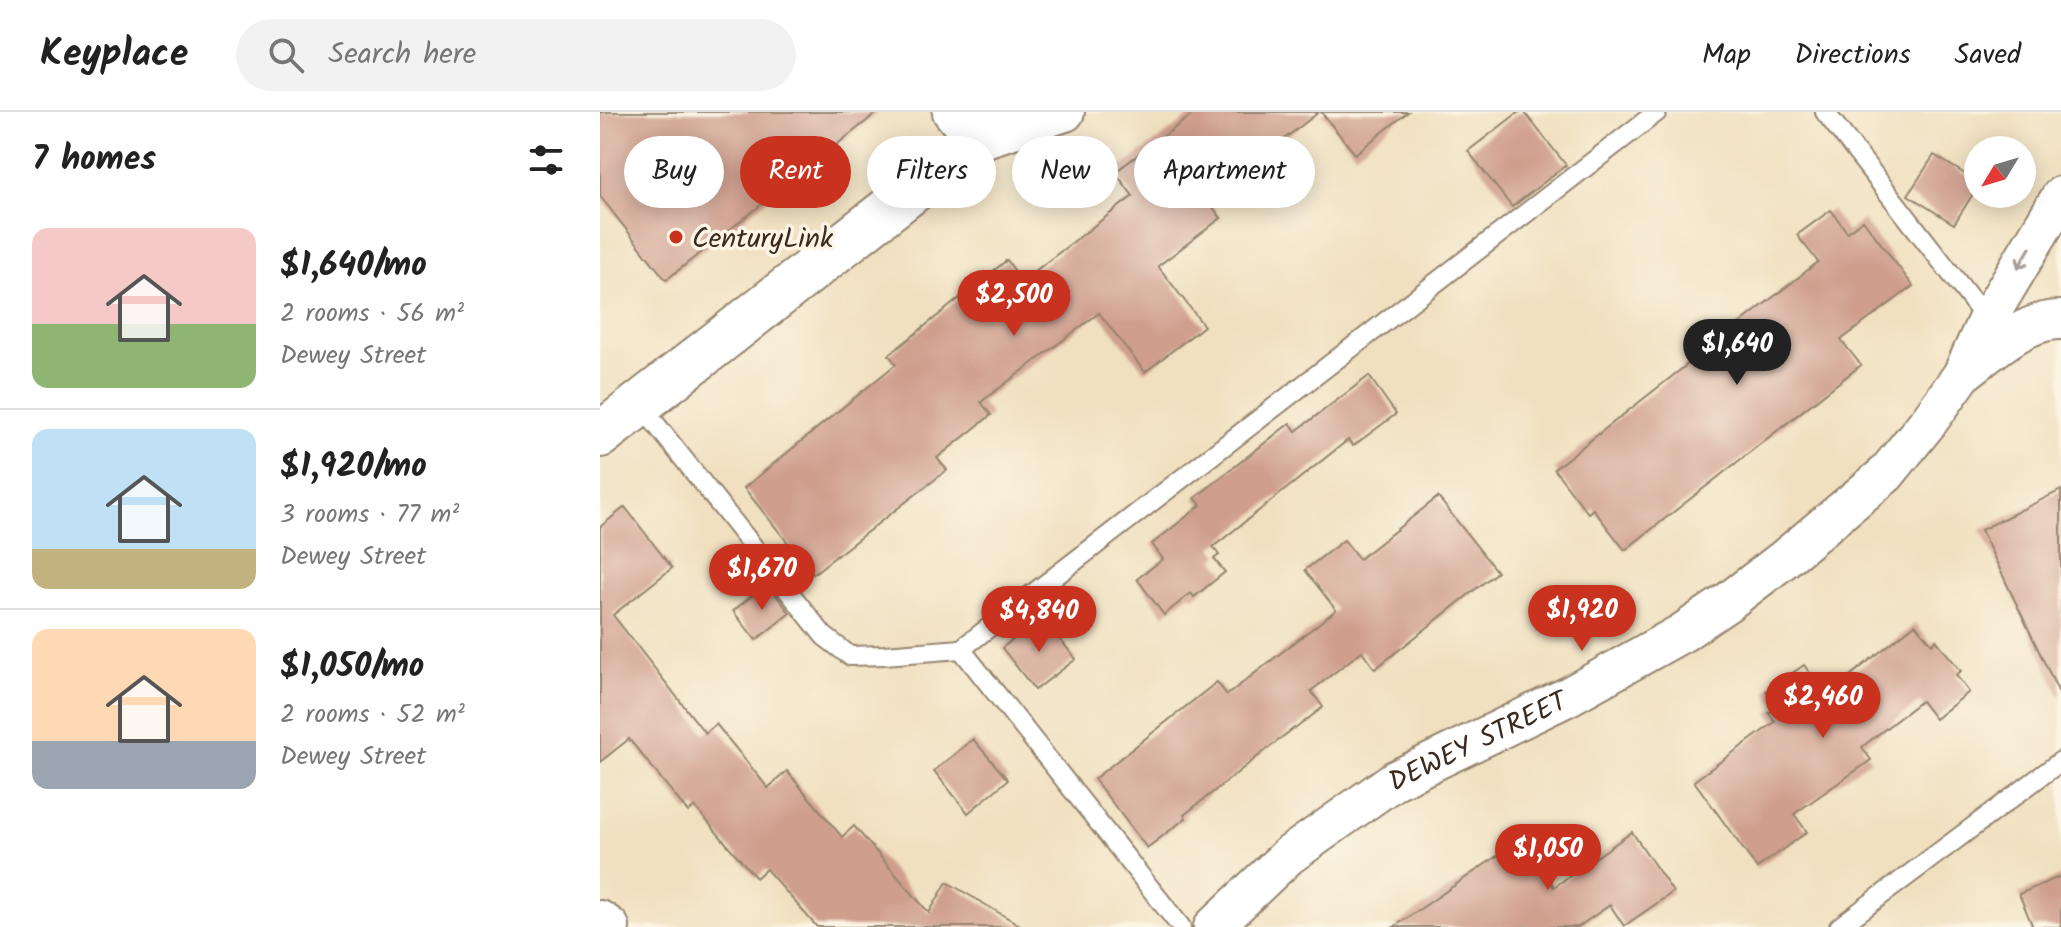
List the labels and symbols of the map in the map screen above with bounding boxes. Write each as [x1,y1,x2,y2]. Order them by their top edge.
north arrow [1964,136,2036,208]
place label: CenturyLink [692,217,834,262]
marker: CenturyLink [667,228,685,246]
one-way arrow [2016,246,2032,269]
pin: $2,500 [949,270,1079,338]
pin: $1,640 [1672,319,1802,387]
pin: $1,670 [697,544,827,612]
pin: $1,920 [1517,585,1647,653]
pin: $4,840 [974,586,1104,654]
pin: $2,460 [1758,672,1888,740]
street label: DEWEY STREET [1381,679,1577,805]
pin: $1,050 [1483,824,1613,892]

